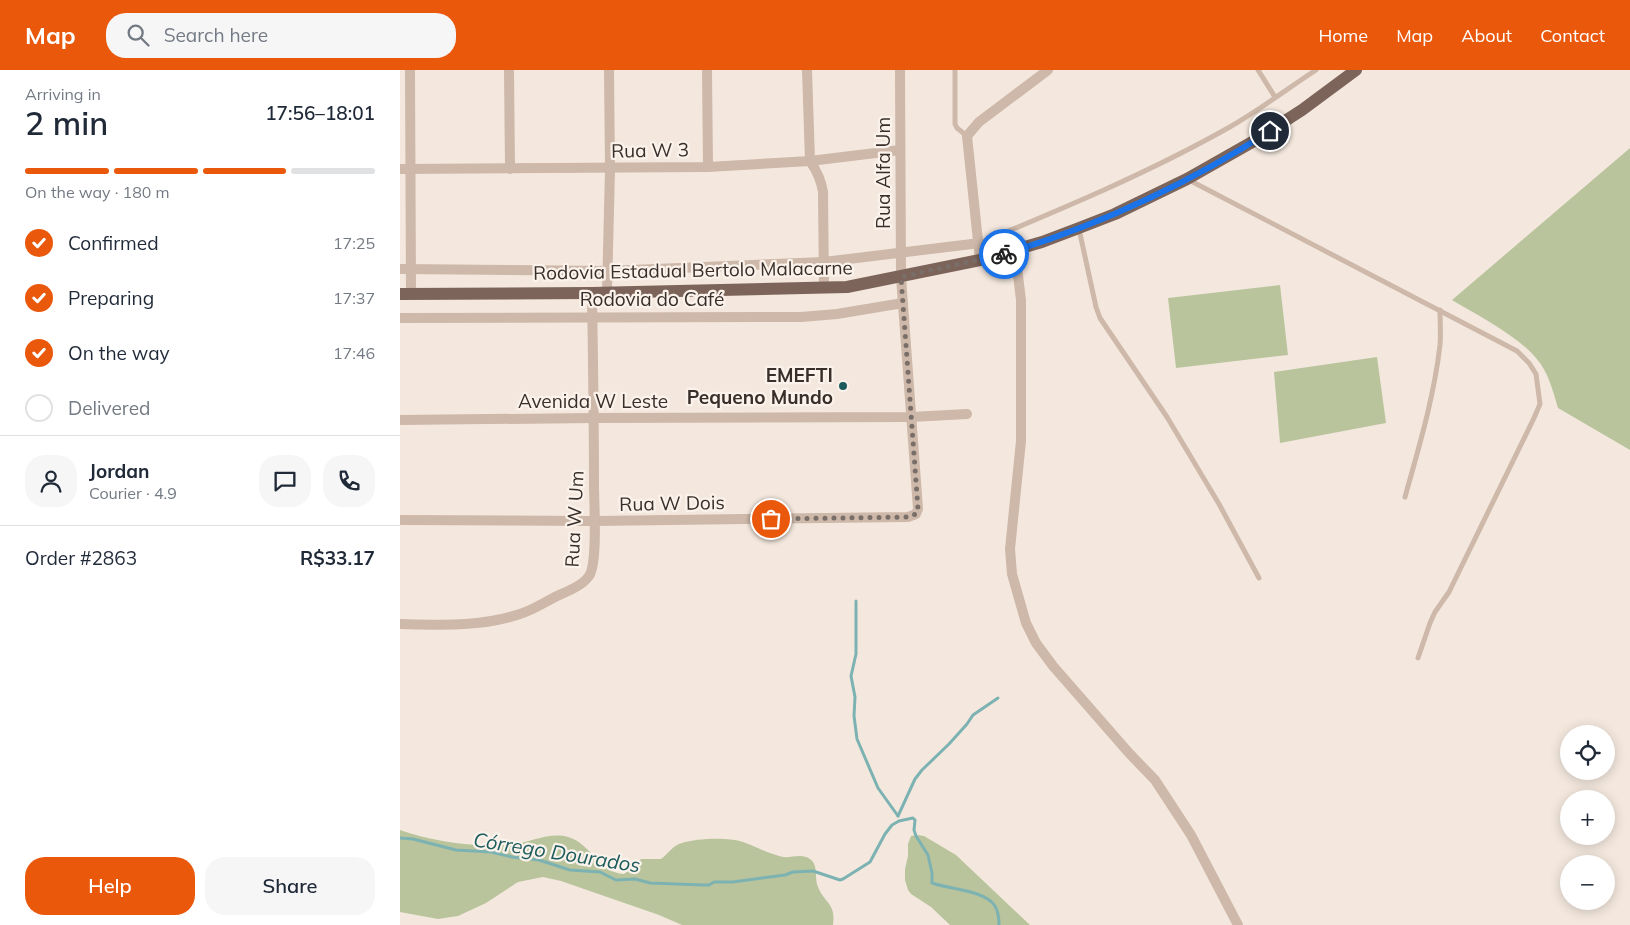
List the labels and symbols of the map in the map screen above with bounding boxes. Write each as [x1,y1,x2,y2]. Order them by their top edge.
pin [1249,110,1291,152]
street label: Rua Alfa Um [871,117,895,229]
street label: Rua W 3 [611,137,689,163]
courier [979,229,1029,279]
street label: Rodovia Estadual Bertolo Malacarne [533,255,853,285]
street label: Rodovia do Café [580,287,724,311]
place label: EMEFTI Pequeno Mundo [687,363,833,409]
marker: EMEFTI Pequeno Mundo [837,380,849,392]
street label: Avenida W Leste [518,389,668,413]
street label: Rua W Um [559,470,589,568]
street label: Rua W Dois [619,490,725,516]
pin [750,498,792,540]
water label: Córrego Dourados [472,826,642,878]

